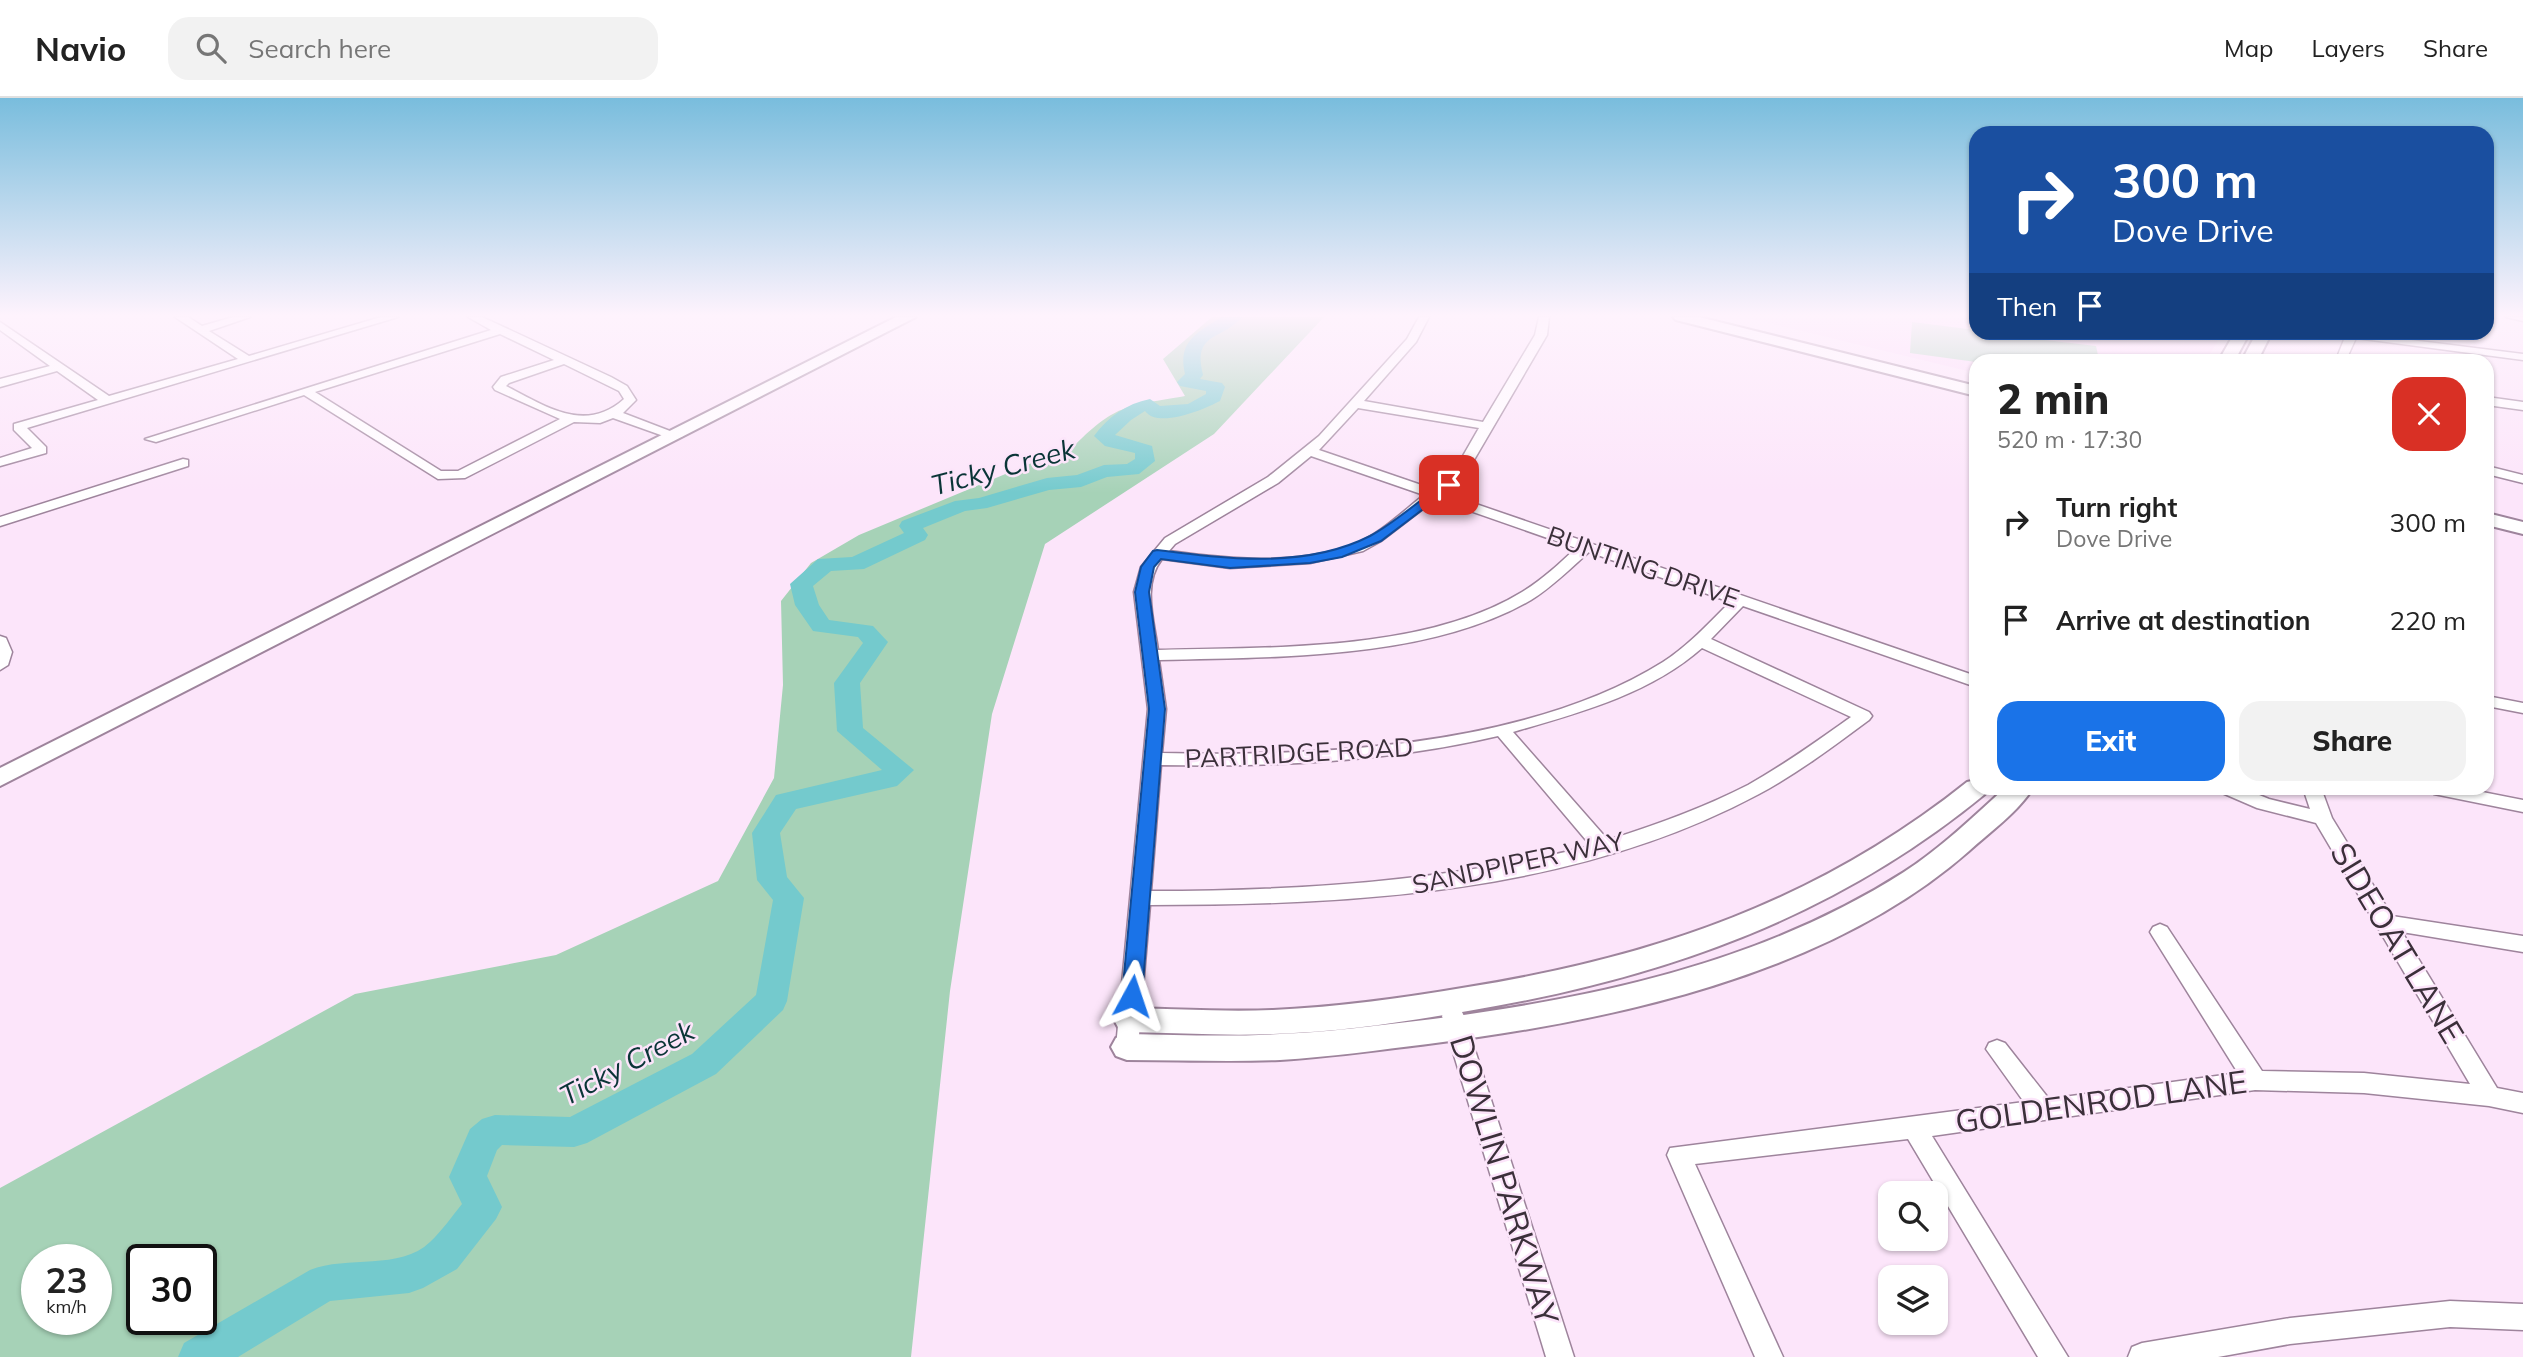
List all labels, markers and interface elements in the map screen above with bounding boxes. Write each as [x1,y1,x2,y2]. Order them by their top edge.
search box [168,17,658,80]
text: Navio [35,28,126,69]
icon: search [192,29,230,67]
text: Search here [248,32,391,65]
text: Map [2224,33,2273,63]
text: Layers [2311,33,2385,63]
text: Share [2423,33,2488,63]
text: 300 m [2112,149,2258,210]
icon: right [1997,154,2088,245]
text: Dove Drive [2112,210,2274,250]
icon: arrive [2071,287,2109,325]
text: Then [1997,290,2057,323]
text: 2 min [1997,372,2110,425]
button: close [2392,377,2466,451]
text: 520 m · 17:30 [1997,425,2142,454]
water label: Ticky Creek [927,430,1080,503]
pin [1419,455,1479,515]
icon: arrive [1430,466,1468,504]
text: Turn right [2056,491,2177,524]
icon: right [1997,503,2035,541]
text: 300 m [2390,506,2466,539]
street label: BUNTING DRIVE [1543,518,1744,615]
text: Dove Drive [2056,524,2172,553]
icon: arrive [1997,601,2035,639]
text: Arrive at destination [2056,604,2311,637]
text: 220 m [2390,604,2466,637]
button: Exit [1997,701,2225,781]
button: Share [2239,701,2466,781]
street label: PARTRIDGE ROAD [1184,730,1414,775]
street label: SANDPIPER WAY [1409,824,1628,901]
street label: SIDEOAT LANE [2322,835,2473,1050]
position arrow [1095,959,1169,1033]
water label: Ticky Creek [553,1012,702,1113]
street label: DOWLIN PARKWAY [1442,1030,1568,1330]
street label: GOLDENROD LANE [1952,1061,2249,1141]
map controls [1878,1181,1948,1335]
button: search [1878,1181,1948,1251]
speed limit sign: 30 [126,1244,217,1335]
text: 23 [45,1258,88,1302]
button: layers [1878,1265,1948,1335]
text: km/h [46,1295,87,1318]

